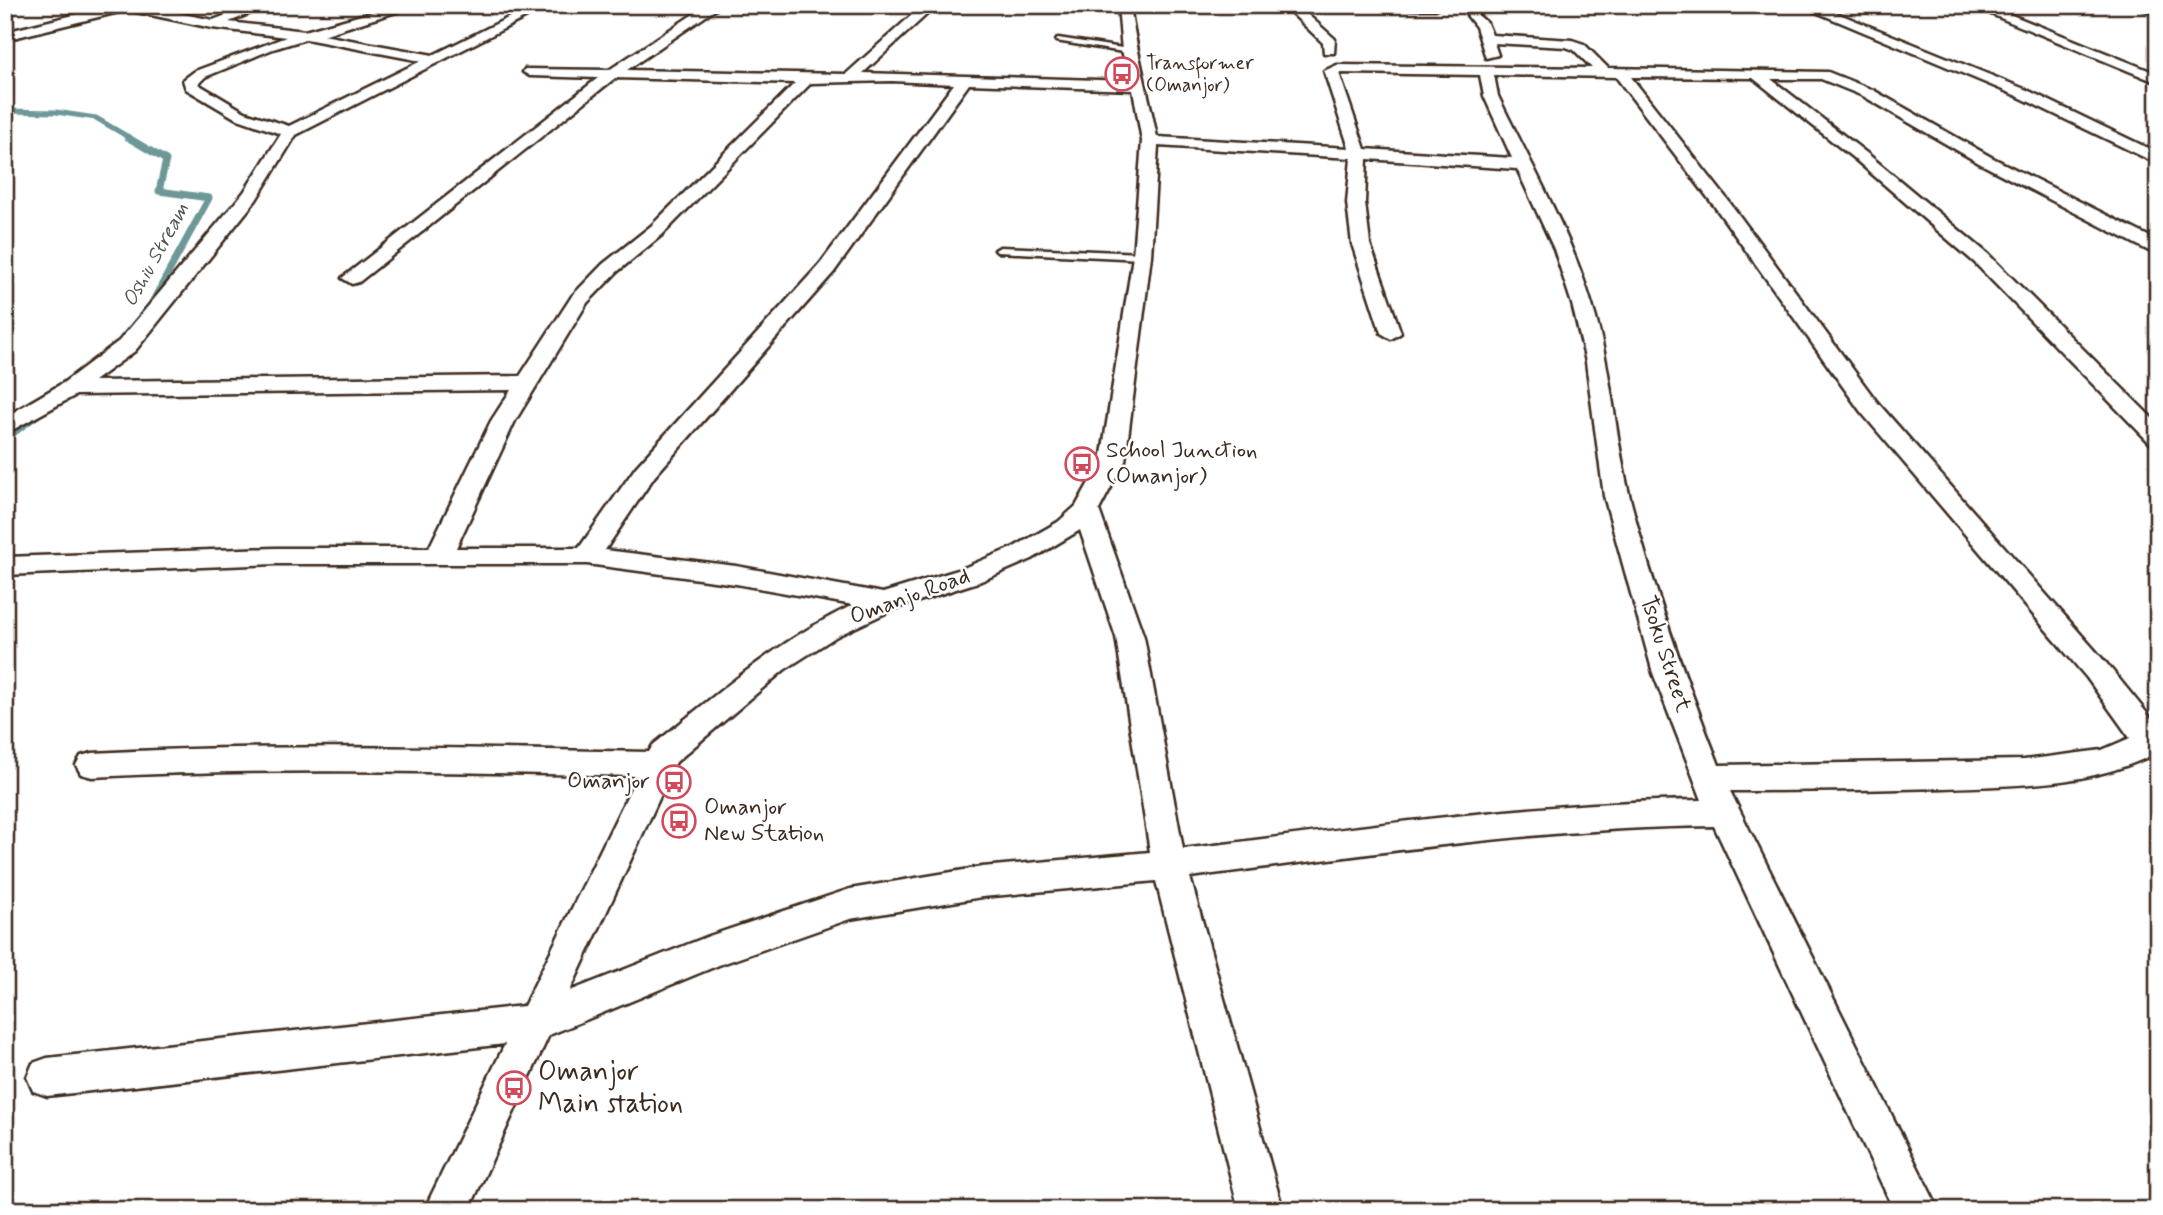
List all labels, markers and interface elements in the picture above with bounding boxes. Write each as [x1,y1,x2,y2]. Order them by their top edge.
place label: Transformer (Omanjor) [1146,51,1254,99]
bus stop icon: Transformer (Omanjor) [1103,55,1141,93]
water label: Oshiu Stream [116,198,196,312]
place label: School Junction (Omanjor) [1106,436,1258,492]
bus stop icon: School Junction (Omanjor) [1063,445,1101,483]
street label: Omanjo Road [846,561,974,633]
street label: Tsoku Street [1632,592,1698,717]
bus stop icon: Omanjor [655,763,693,801]
place label: Omanjor [567,767,650,797]
place label: Omanjor New Station [704,793,824,849]
bus stop icon: Omanjor New Station [660,802,698,840]
place label: Omanjor Main station [538,1054,683,1123]
bus stop icon: Omanjor Main station [495,1069,533,1107]

